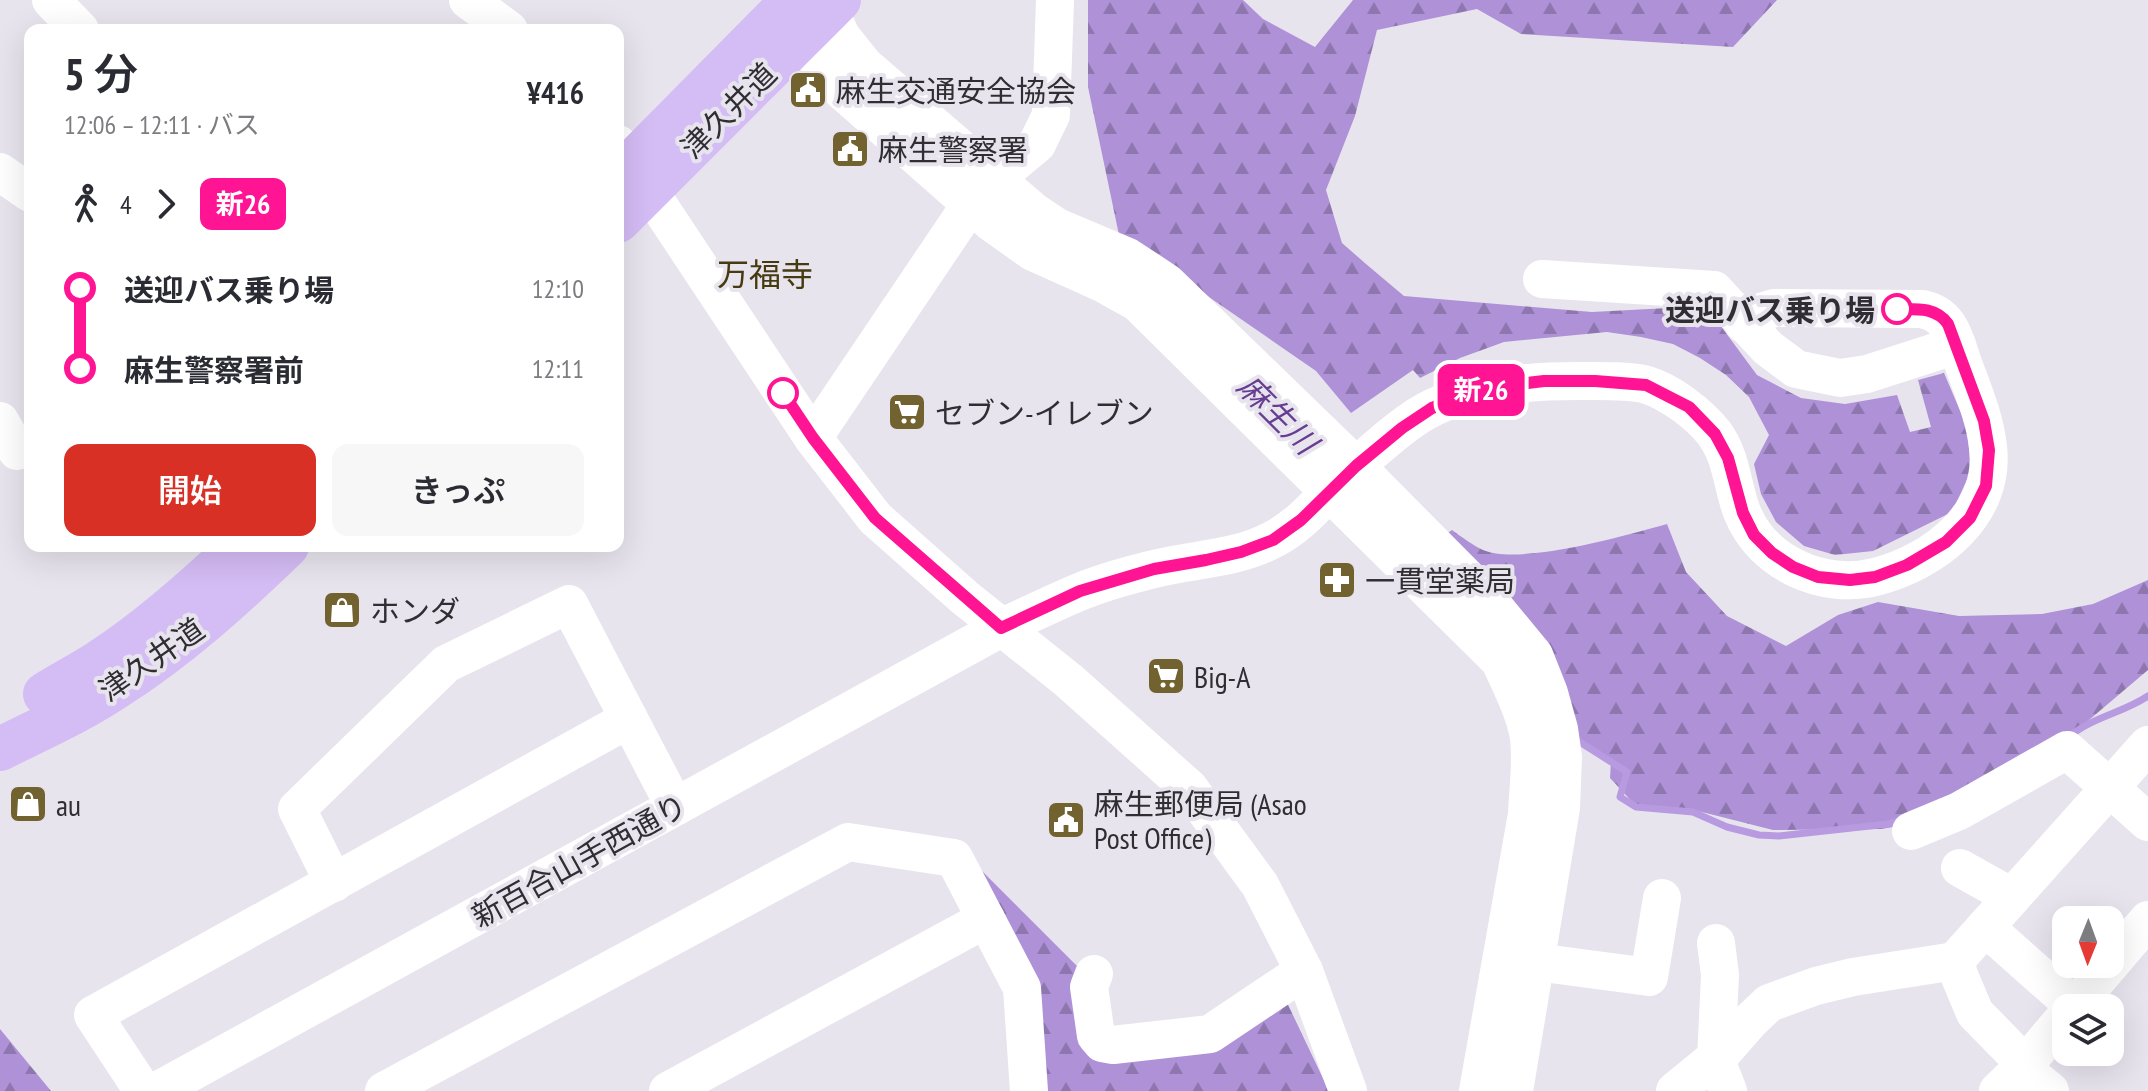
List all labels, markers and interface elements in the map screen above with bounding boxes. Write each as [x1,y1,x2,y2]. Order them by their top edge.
text: 5 分 [64,45,138,102]
street label: 津久井道 [672,54,784,166]
public building icon: 麻生交通安全協会 [787,69,829,111]
place label: 麻生交通安全協会 [836,71,1076,110]
text: ¥416 [527,73,584,112]
text: 12:06 – 12:11 · バス [64,108,260,141]
public building icon: 麻生警察署 [829,128,871,170]
place label: 麻生警察署 [878,130,1028,169]
icon: walk [64,182,108,226]
icon: forward [144,182,188,226]
text: 新26 [216,185,270,222]
text: 4 [120,188,132,221]
district label: 万福寺 [717,253,813,295]
text: 送迎バス乗り場 [124,270,334,309]
text: 12:10 [532,272,584,305]
place label: 送迎バス乗り場 [1665,290,1875,329]
marker: 送迎バス乗り場 [1882,294,1912,324]
text: 麻生警察署前 [124,350,304,389]
text: 12:11 [532,352,584,385]
line badge: 新26 [1435,364,1527,416]
water label: 麻生川 [1229,365,1329,465]
text: 新26 [1454,371,1508,408]
unlabelled marker [768,378,798,408]
supermarket icon: セブン-イレブン [886,391,928,433]
place label: セブン-イレブン [935,393,1154,432]
button: 開始 [64,444,316,536]
button: きっぷ [332,444,584,536]
pharmacy icon: 一貫堂薬局 [1316,559,1358,601]
place label: 一貫堂薬局 [1365,561,1515,600]
shop icon: ホンダ [321,589,363,631]
place label: ホンダ [370,591,460,630]
street label: 津久井道 [91,609,211,709]
supermarket icon: Big-A [1145,655,1187,697]
place label: Big-A [1194,657,1251,696]
shop icon: au [7,783,49,825]
place label: 麻生郵便局 (Asao Post Office) [1094,784,1307,857]
place label: au [56,785,81,824]
street label: 新百合山手西通り [465,785,693,935]
public building icon: 麻生郵便局 (Asao Post Office) [1045,799,1087,841]
north arrow [2052,906,2124,978]
map controls [2052,906,2124,1066]
button: layers [2052,994,2124,1066]

